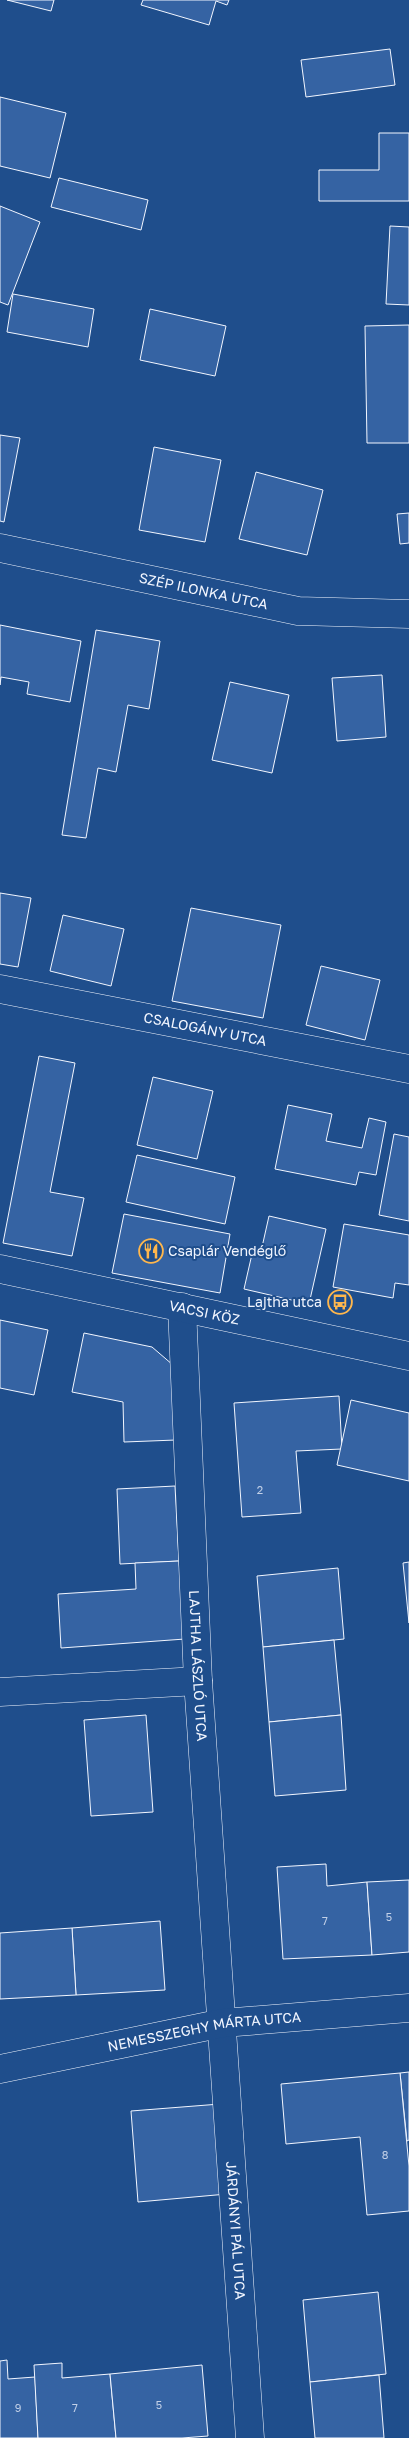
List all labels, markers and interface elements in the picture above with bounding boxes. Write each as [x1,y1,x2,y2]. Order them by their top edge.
street label: SZÉP ILONKA UTCA [138,569,270,613]
street label: CSALOGÁNY UTCA [142,1008,269,1049]
restaurant icon: Csaplár Vendéglő [138,1238,164,1264]
place label: Csaplár Vendéglő [168,1242,287,1259]
bus stop icon: Lajtha utca [327,1289,353,1315]
place label: Lajtha utca [247,1293,322,1310]
street label: VACSI KÖZ [168,1296,241,1328]
house number: 2 [257,1483,263,1496]
street label: LAJTHA LÁSZLÓ UTCA [186,1590,211,1742]
house number: 5 [386,1910,392,1923]
house number: 7 [322,1914,328,1927]
street label: NEMESSZEGHY MÁRTA UTCA [106,2008,302,2055]
house number: 8 [382,2148,389,2161]
street label: JÁRDÁNYI PÁL UTCA [223,2160,250,2301]
house number: 5 [156,2398,162,2411]
house number: 9 [15,2401,21,2414]
house number: 7 [72,2401,78,2414]

